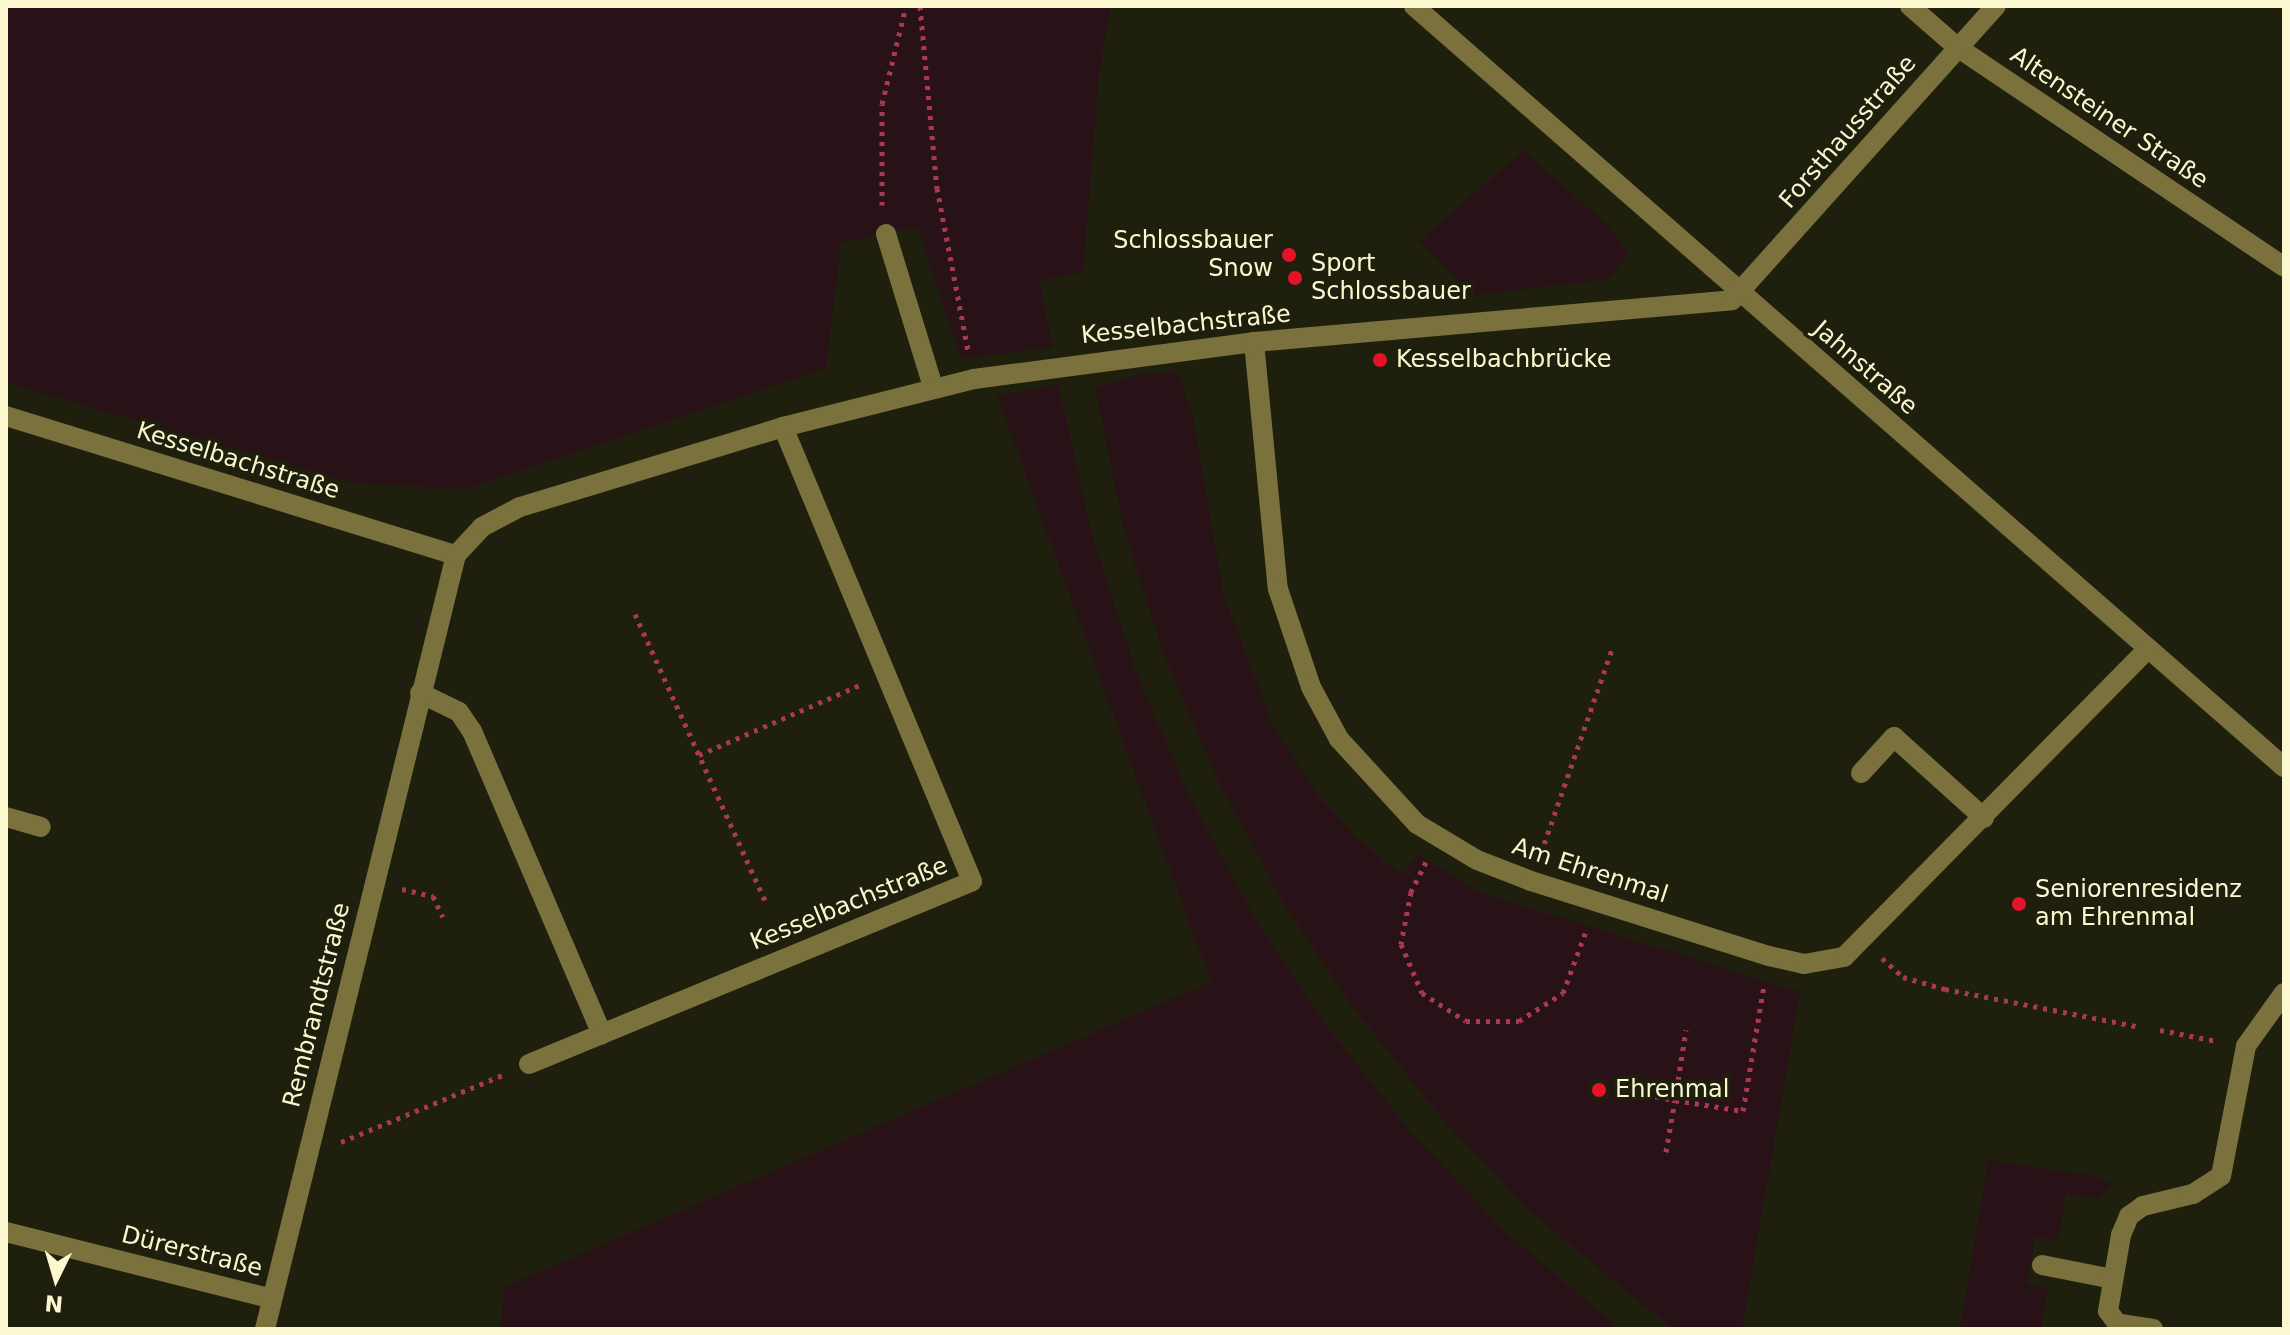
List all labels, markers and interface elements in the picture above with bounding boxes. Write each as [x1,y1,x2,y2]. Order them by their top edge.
street label: Altensteiner Straße [2005,41,2213,195]
street label: Forsthausstraße [1774,50,1922,214]
place label: Schlossbauer Snow [1113,227,1273,283]
marker: Schlossbauer Snow [1280,246,1298,264]
place label: Sport Schlossbauer [1311,250,1471,306]
marker: Sport Schlossbauer [1286,269,1304,287]
street label: Kesselbachstraße [1080,300,1292,350]
street label: Jahnstraße [1807,315,1923,421]
place label: Kesselbachbrücke [1396,346,1611,374]
marker: Kesselbachbrücke [1371,351,1389,369]
street label: Kesselbachstraße [133,416,343,506]
street label: Am Ehrenmal [1509,832,1671,910]
street label: Kesselbachstraße [746,851,952,957]
place label: Seniorenresidenz am Ehrenmal [2035,876,2242,932]
marker: Seniorenresidenz am Ehrenmal [2010,895,2028,913]
street label: Rembrandtstraße [278,900,356,1110]
place label: Ehrenmal [1615,1076,1729,1104]
marker: Ehrenmal [1590,1081,1608,1099]
street label: Dürerstraße [119,1221,265,1283]
north arrow [16,1239,96,1319]
text: N [44,1290,64,1317]

